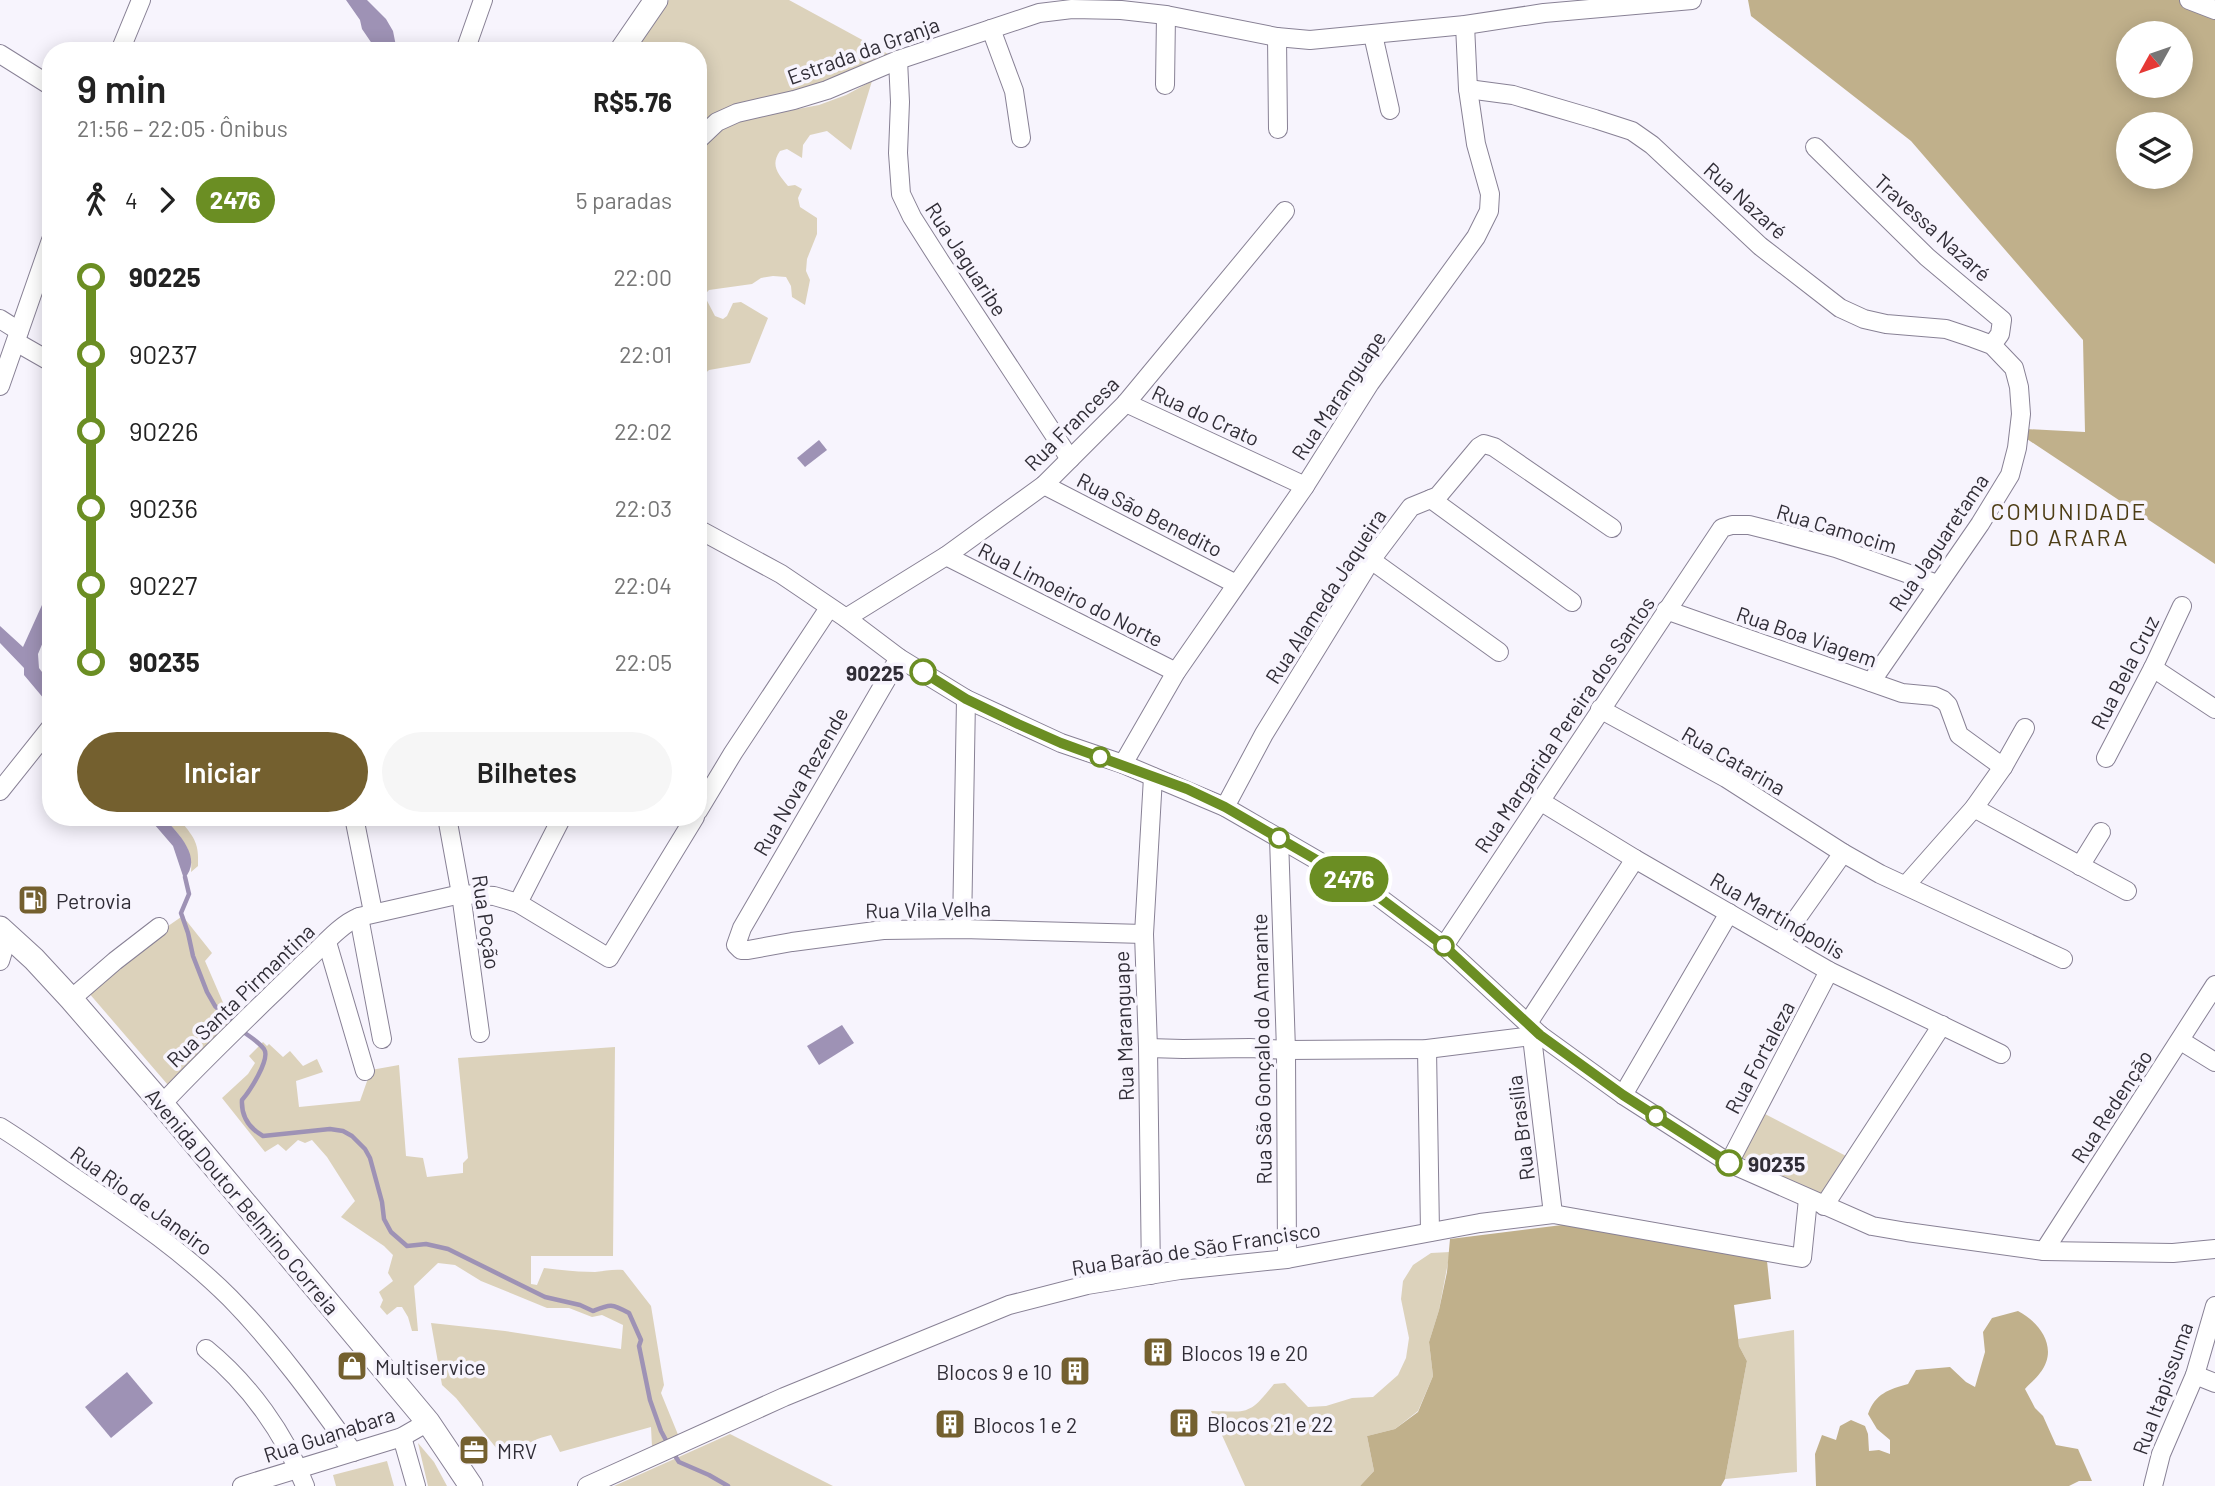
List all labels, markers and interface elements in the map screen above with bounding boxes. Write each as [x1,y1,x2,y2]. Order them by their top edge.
street label: Estrada da Granja [784,11,942,89]
north arrow [2116,21,2193,98]
map controls [2116,21,2193,189]
text: 9 min [77,65,167,111]
text: R$5.76 [593,86,672,117]
button: layers [2116,112,2193,189]
text: 21:56 – 22:05 · Ônibus [77,114,288,142]
street label: Rua Nazaré [1699,156,1793,244]
street label: Travessa Nazaré [1870,168,1996,286]
icon: walk [77,181,115,219]
icon: forward [148,181,186,219]
text: 2476 [210,185,261,214]
text: 4 [125,186,138,214]
text: 5 paradas [576,186,672,214]
street label: Rua Jaguaribe [921,197,1013,321]
text: 90225 [129,261,201,292]
text: 22:00 [614,263,672,291]
street label: Rua Maranguape [1286,326,1390,464]
text: 90237 [129,338,197,369]
text: 22:01 [619,340,672,368]
street label: Rua Francesa [1019,371,1123,475]
street label: Rua do Crato [1148,379,1264,451]
text: 90226 [129,415,199,446]
text: 22:02 [614,417,672,445]
street label: Rua São Benedito [1073,467,1227,561]
street label: Rua Jaguaretama [1883,469,1993,615]
text: 90236 [129,492,198,523]
text: 22:03 [615,494,672,522]
district label: COMUNIDADE DO ARARA [1991,497,2147,551]
street label: Rua Camocim [1774,498,1900,558]
street label: Rua Alameda Jaqueira [1259,504,1391,688]
street label: Rua Limoeiro do Norte [974,537,1168,651]
text: 90227 [129,569,197,600]
text: 22:04 [614,571,672,599]
street label: Rua Margarida Pereira dos Santos [1469,591,1659,857]
street label: Rua Boa Viagem [1734,600,1880,672]
street label: Rua Bela Cruz [2085,611,2163,733]
text: 90235 [129,646,200,677]
text: 22:05 [615,648,672,676]
marker: 90225 [910,659,936,685]
place label: 90225 [846,660,904,685]
street label: Rua Nova Rezende [747,702,853,860]
street label: Rua Catarina [1678,720,1790,800]
button: Iniciar [77,732,368,812]
button: Bilhetes [382,732,672,812]
unlabelled marker [1090,747,1110,767]
unlabelled marker [1269,828,1289,848]
line badge: 2476 [1300,856,1398,902]
text: 2476 [1323,864,1375,893]
street label: Rua Martinópolis [1706,866,1850,964]
street label: Rua Poção [468,873,506,971]
fuel station icon: Petrovia [16,883,50,917]
place label: Petrovia [56,888,131,913]
street label: Rua Vila Velha [865,895,991,923]
street label: Rua São Gonçalo do Amarante [1246,913,1276,1185]
street label: Rua Santa Pirmantina [161,918,319,1072]
unlabelled marker [1434,936,1454,956]
street label: Rua Maranguape [1108,950,1138,1102]
street label: Rua Fortaleza [1719,996,1799,1118]
street label: Rua Redenção [2065,1045,2157,1167]
street label: Rua Brasília [1501,1074,1539,1182]
street label: Avenida Doutor Belmino Correia [141,1083,345,1319]
unlabelled marker [1646,1106,1666,1126]
street label: Rua Rio de Janeiro [66,1140,218,1260]
marker: 90235 [1716,1150,1742,1176]
place label: 90235 [1748,1151,1805,1176]
street label: Rua Barão de São Francisco [1070,1216,1322,1280]
street label: Rua Itapissuma [2126,1318,2198,1458]
building icon: Blocos 19 e 20 [1141,1335,1175,1369]
place label: Blocos 19 e 20 [1181,1340,1308,1365]
shop icon: Multiservice [335,1349,369,1383]
place label: Multiservice [375,1354,486,1379]
building icon: Blocos 9 e 10 [1058,1354,1092,1388]
place label: Blocos 9 e 10 [936,1359,1052,1384]
street label: Rua Guanabara [260,1401,398,1467]
building icon: Blocos 21 e 22 [1167,1406,1201,1440]
building icon: Blocos 1 e 2 [933,1407,967,1441]
place label: Blocos 21 e 22 [1207,1411,1333,1436]
place label: Blocos 1 e 2 [973,1412,1077,1437]
office icon: MRV [457,1433,491,1467]
place label: MRV [497,1438,537,1463]

